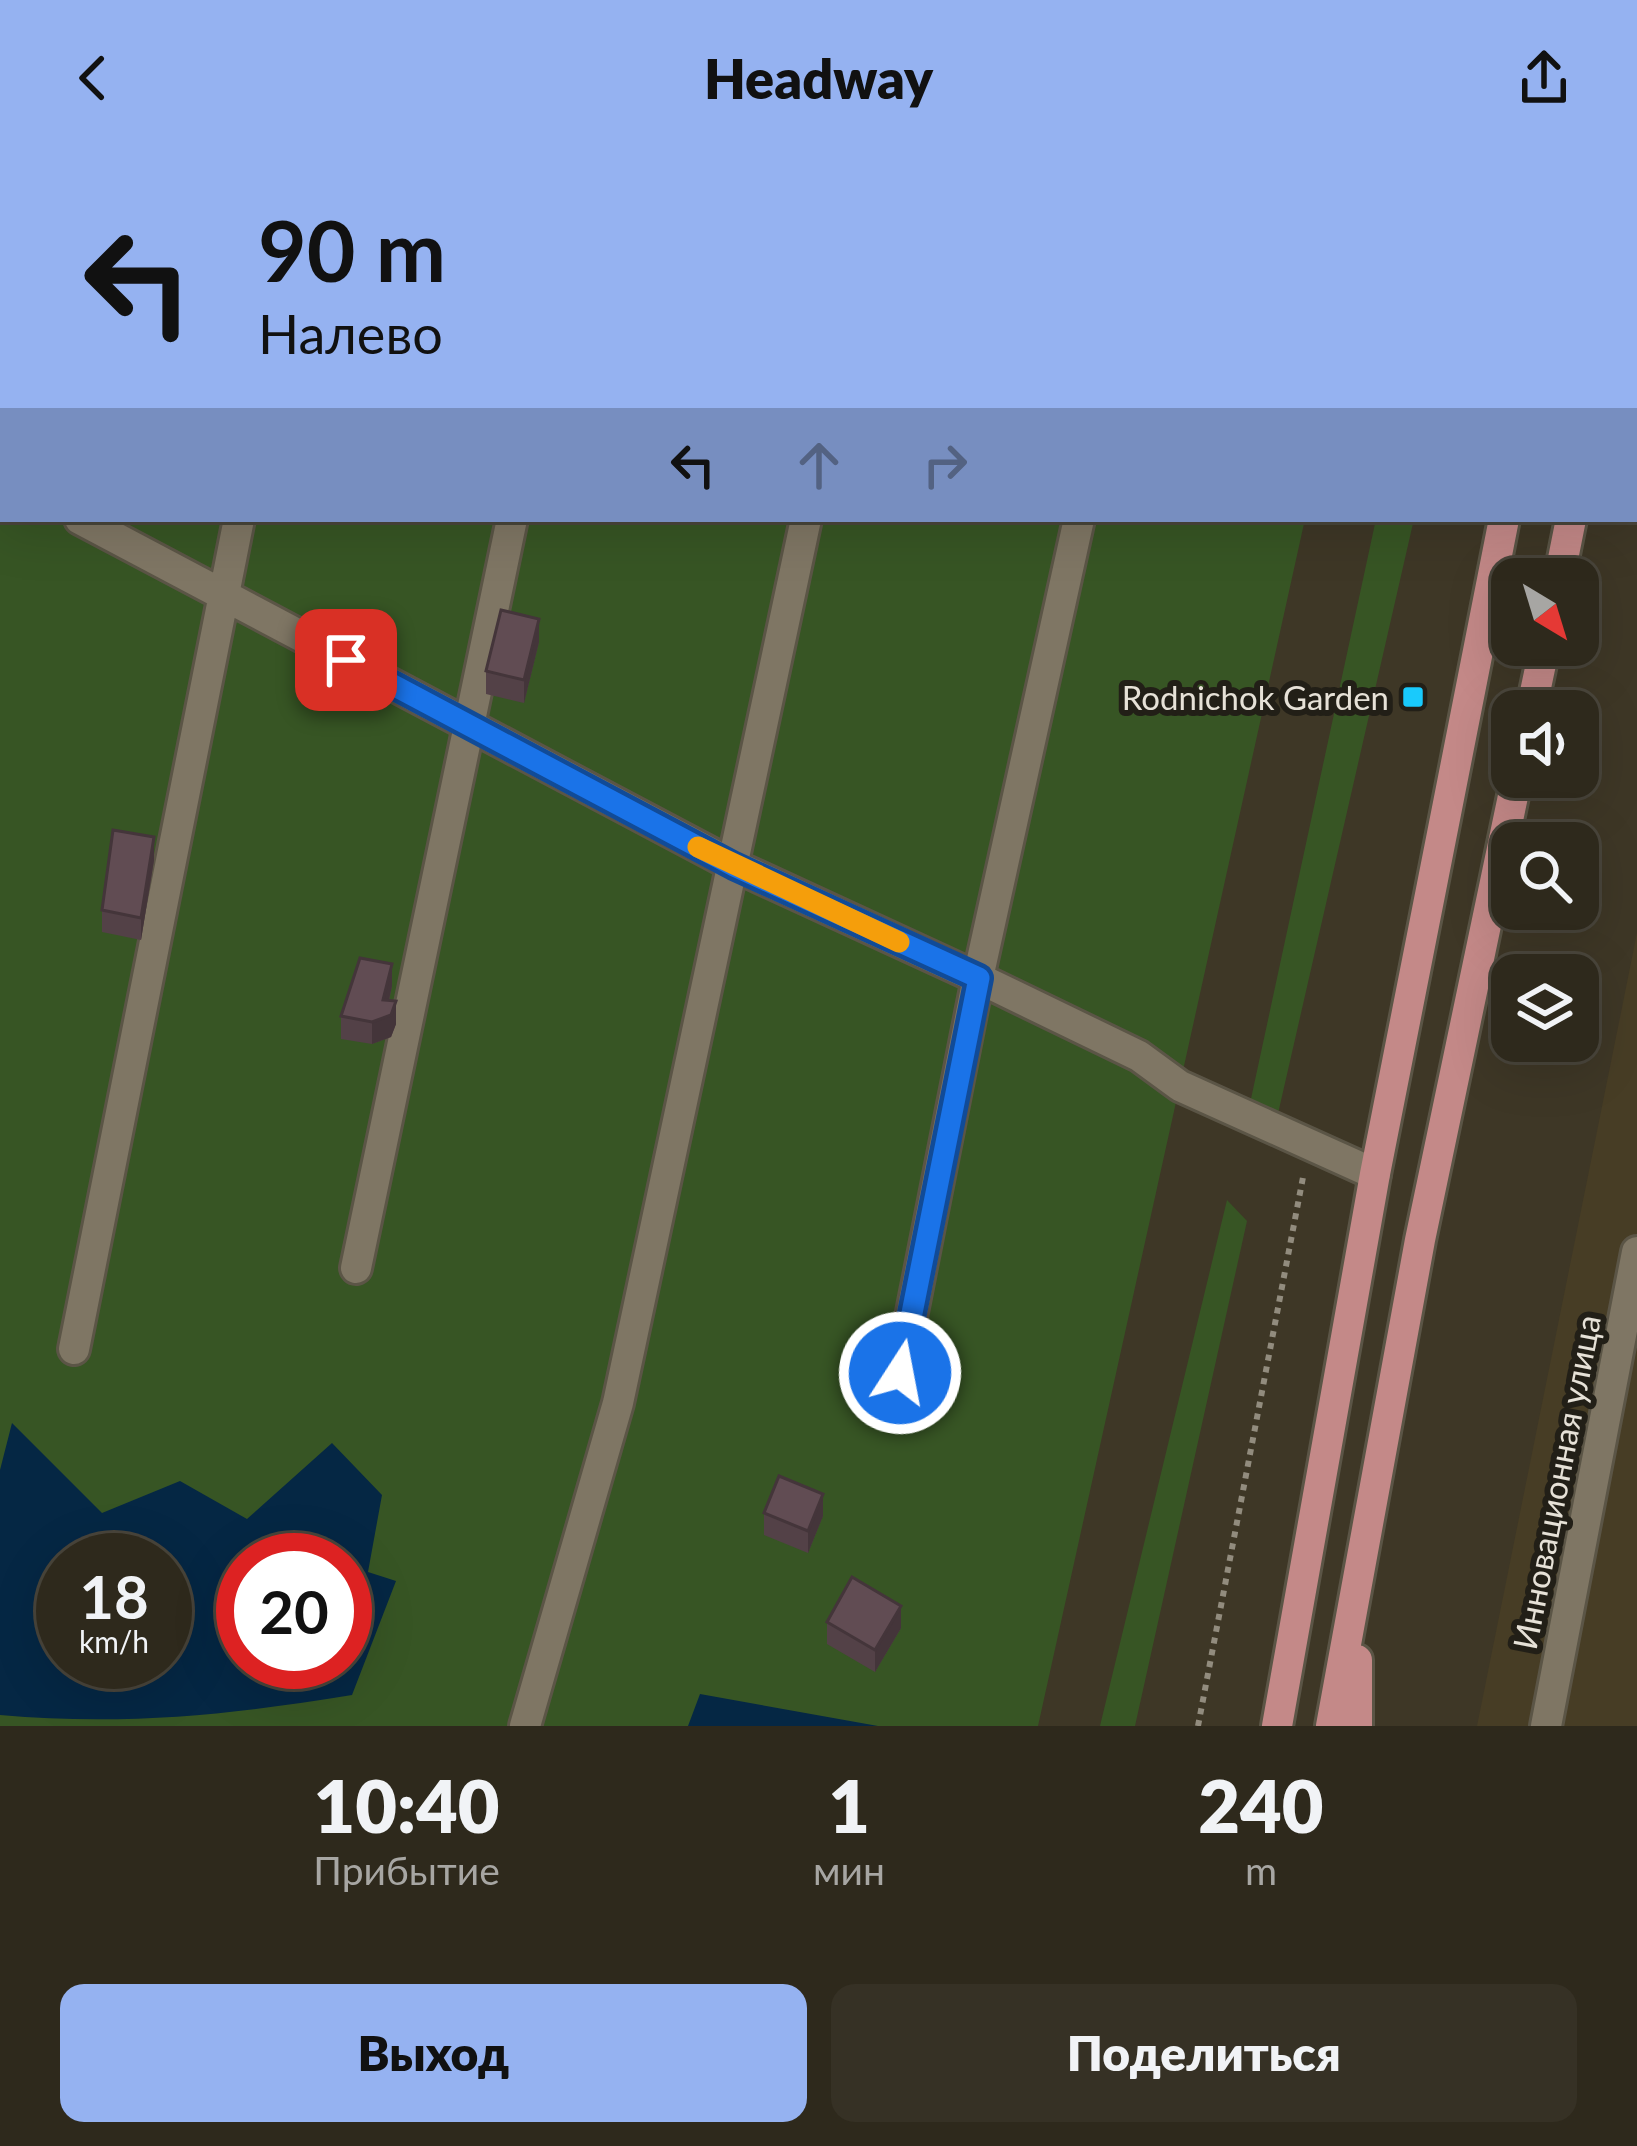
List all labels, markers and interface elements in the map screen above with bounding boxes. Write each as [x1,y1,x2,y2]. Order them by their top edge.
icon: back [60,45,126,111]
icon: share [1511,45,1577,111]
text: Headway [704,46,933,111]
text: 90 m [258,199,446,300]
icon: left [60,204,216,360]
text: Налево [258,301,443,366]
icon: left [660,432,726,498]
icon: ahead [786,432,852,498]
icon: right [912,432,978,498]
north arrow [1491,558,1599,666]
map controls [1491,558,1599,1062]
pin [295,609,397,711]
icon: arrive [313,627,379,693]
place label: Rodnichok Garden [1122,677,1389,717]
marker: Rodnichok Garden [1400,684,1426,710]
button: sound [1491,690,1599,798]
button: search [1491,822,1599,930]
button: layers [1491,954,1599,1062]
position arrow [837,1310,963,1436]
street label: Инновационная улица [1504,1311,1608,1653]
speed limit sign: 20 [216,1533,372,1689]
text: 18 [79,1560,149,1632]
text: km/h [79,1623,149,1659]
text: 10:40 [313,1762,500,1848]
text: 1 [828,1762,870,1848]
text: 240 [1198,1762,1324,1848]
text: Прибытие [313,1847,500,1893]
text: мин [813,1847,885,1893]
text: m [1245,1847,1277,1893]
button: Выход [60,1984,807,2122]
button: Поделиться [831,1984,1577,2122]

